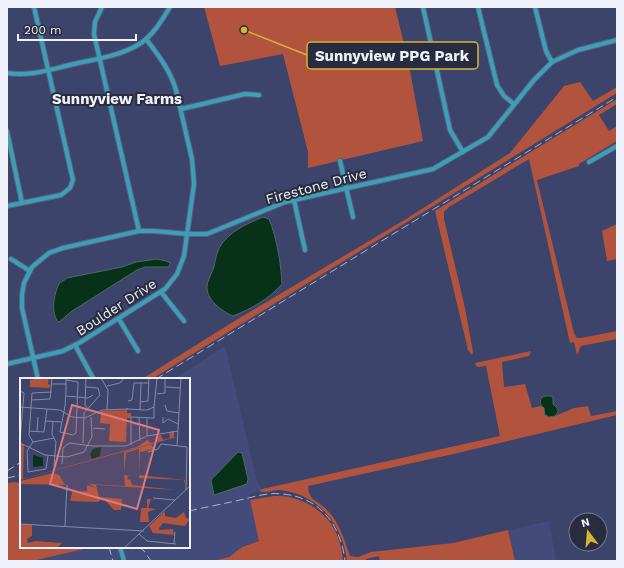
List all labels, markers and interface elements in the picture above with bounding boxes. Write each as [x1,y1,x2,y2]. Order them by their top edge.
scale bar [18,16,136,42]
text: 200 m [24,23,61,37]
callout: Sunnyview PPG Park [307,42,478,69]
text: Sunnyview PPG Park [315,47,470,65]
district label: Sunnyview Farms [52,90,182,108]
street label: Firestone Drive [264,165,368,207]
street label: Boulder Drive [73,275,159,339]
inset map [20,378,190,548]
north arrow [568,512,608,552]
text: N [580,515,591,530]

